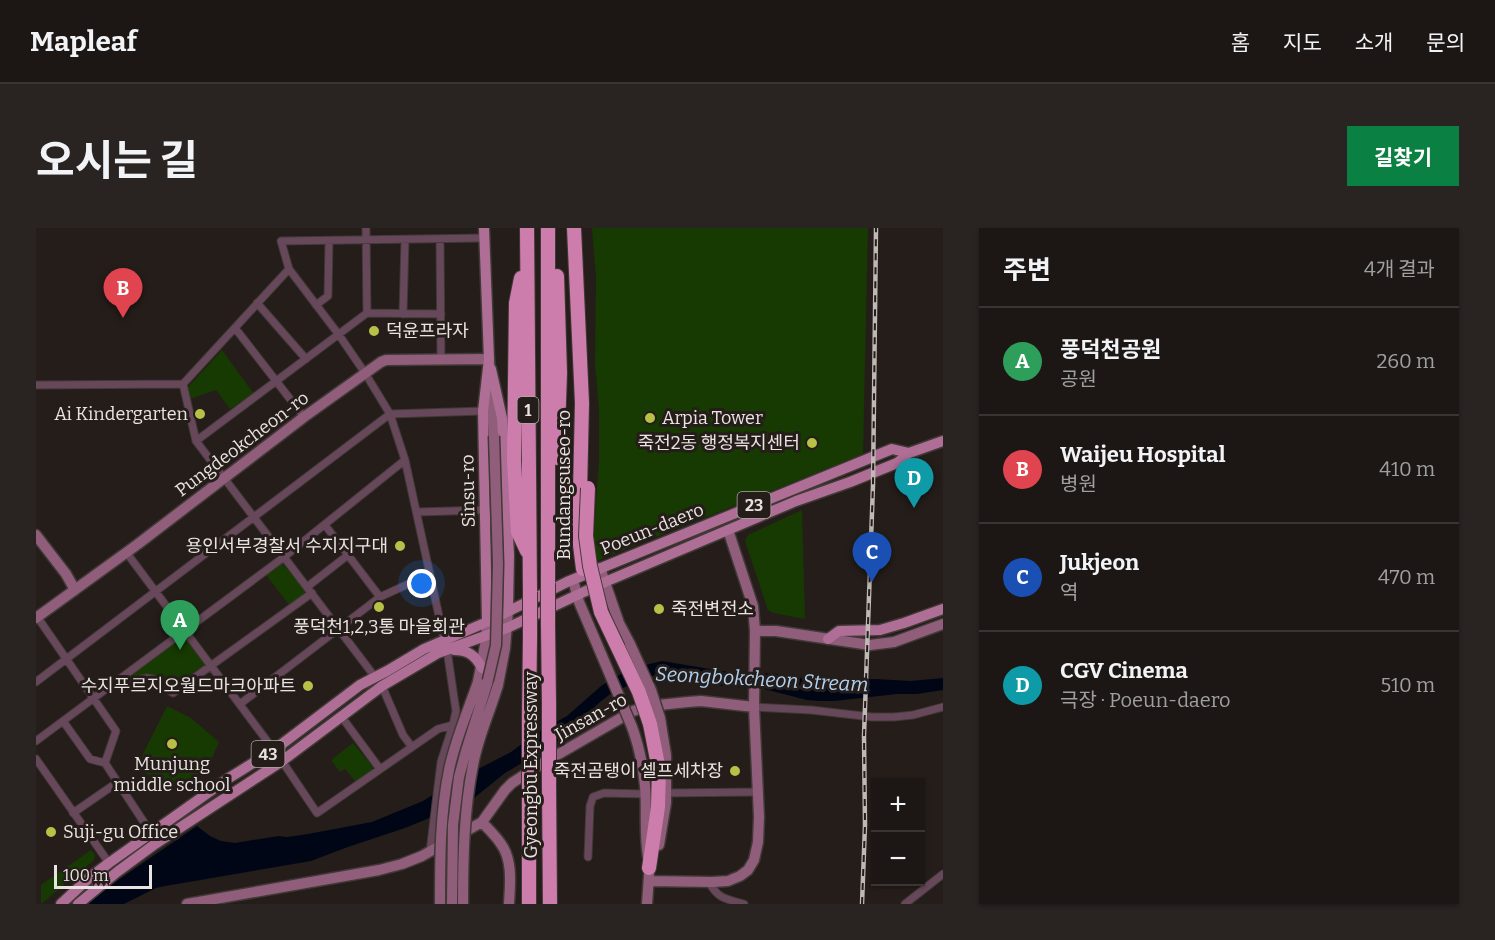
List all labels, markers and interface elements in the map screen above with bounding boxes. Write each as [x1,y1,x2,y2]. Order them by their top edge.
text: Mapleaf [30,25,137,58]
text: 홈 [1231,30,1250,56]
text: 지도 [1283,30,1322,56]
text: 소개 [1355,30,1393,56]
text: 문의 [1426,30,1465,56]
button: 길찾기 [1347,126,1459,186]
text: 오시는 길 [36,136,198,186]
text: 주변 [1003,255,1051,286]
text: 4개 결과 [1364,257,1435,281]
pin: B [104,268,142,318]
place label: 덕윤프라자 [386,320,469,342]
marker: 덕윤프라자 [367,324,381,338]
text: 풍덕천공원 [1060,336,1161,363]
text: A [1015,349,1030,373]
text: 260 m [1376,349,1435,373]
text: 공원 [1060,367,1097,391]
street label: Pungdeokcheon-ro [171,387,313,501]
road number: 1 [518,397,538,423]
place label: Ai Kindergarten [54,403,189,425]
marker: Ai Kindergarten [193,407,207,421]
place label: Arpia Tower [662,407,763,429]
street label: Bundangsuseo-ro [553,410,575,560]
marker: Arpia Tower [643,411,657,425]
place label: 죽전2동 행정복지센터 [638,432,800,454]
marker: 죽전2동 행정복지센터 [805,436,819,450]
text: Waijeu Hospital [1060,441,1225,468]
street label: Sinsu-ro [456,454,480,528]
text: B [1016,457,1029,481]
text: 410 m [1379,457,1435,481]
pin: D [894,458,934,508]
text: 병원 [1060,472,1097,496]
road number: 23 [738,492,770,518]
street label: Poeun-daero [597,498,707,560]
pin: C [852,532,892,582]
place label: 용인서부경찰서 수지지구대 [186,535,388,557]
marker: 용인서부경찰서 수지지구대 [393,539,407,553]
text: Jukjeon [1060,549,1139,576]
text: C [1016,565,1029,589]
text: 470 m [1378,565,1435,589]
your location [407,569,436,598]
text: 역 [1060,580,1078,604]
place label: 죽전변전소 [671,598,754,620]
pin: A [160,600,200,650]
marker: 풍덕천1,2,3통 마을회관 [372,600,386,614]
marker: 죽전변전소 [652,602,666,616]
place label: 풍덕천1,2,3통 마을회관 [293,616,465,638]
text: CGV Cinema [1060,657,1188,684]
water label: Seongbokcheon Stream [655,661,869,697]
street label: Gyeongbu Expressway [520,671,542,858]
text: D [1015,673,1030,697]
text: 510 m [1381,673,1435,697]
place label: 수지푸르지오월드마크아파트 [81,675,296,697]
marker: 수지푸르지오월드마크아파트 [301,679,315,693]
street label: Jinsan-ro [550,688,631,746]
text: 극장 · Poeun-daero [1060,688,1231,712]
marker: Munjung middle school [165,737,179,751]
road number: 43 [252,741,284,767]
place label: Munjung middle school [113,753,231,796]
place label: 죽전곰탱이 셀프세차장 [554,760,723,782]
marker: 죽전곰탱이 셀프세차장 [728,764,742,778]
map controls [871,778,925,886]
button: + [871,778,925,832]
place label: Suji-gu Office [63,821,178,843]
marker: Suji-gu Office [44,825,58,839]
button: − [871,832,925,886]
scale bar [54,862,152,890]
text: 100 m [63,866,108,885]

